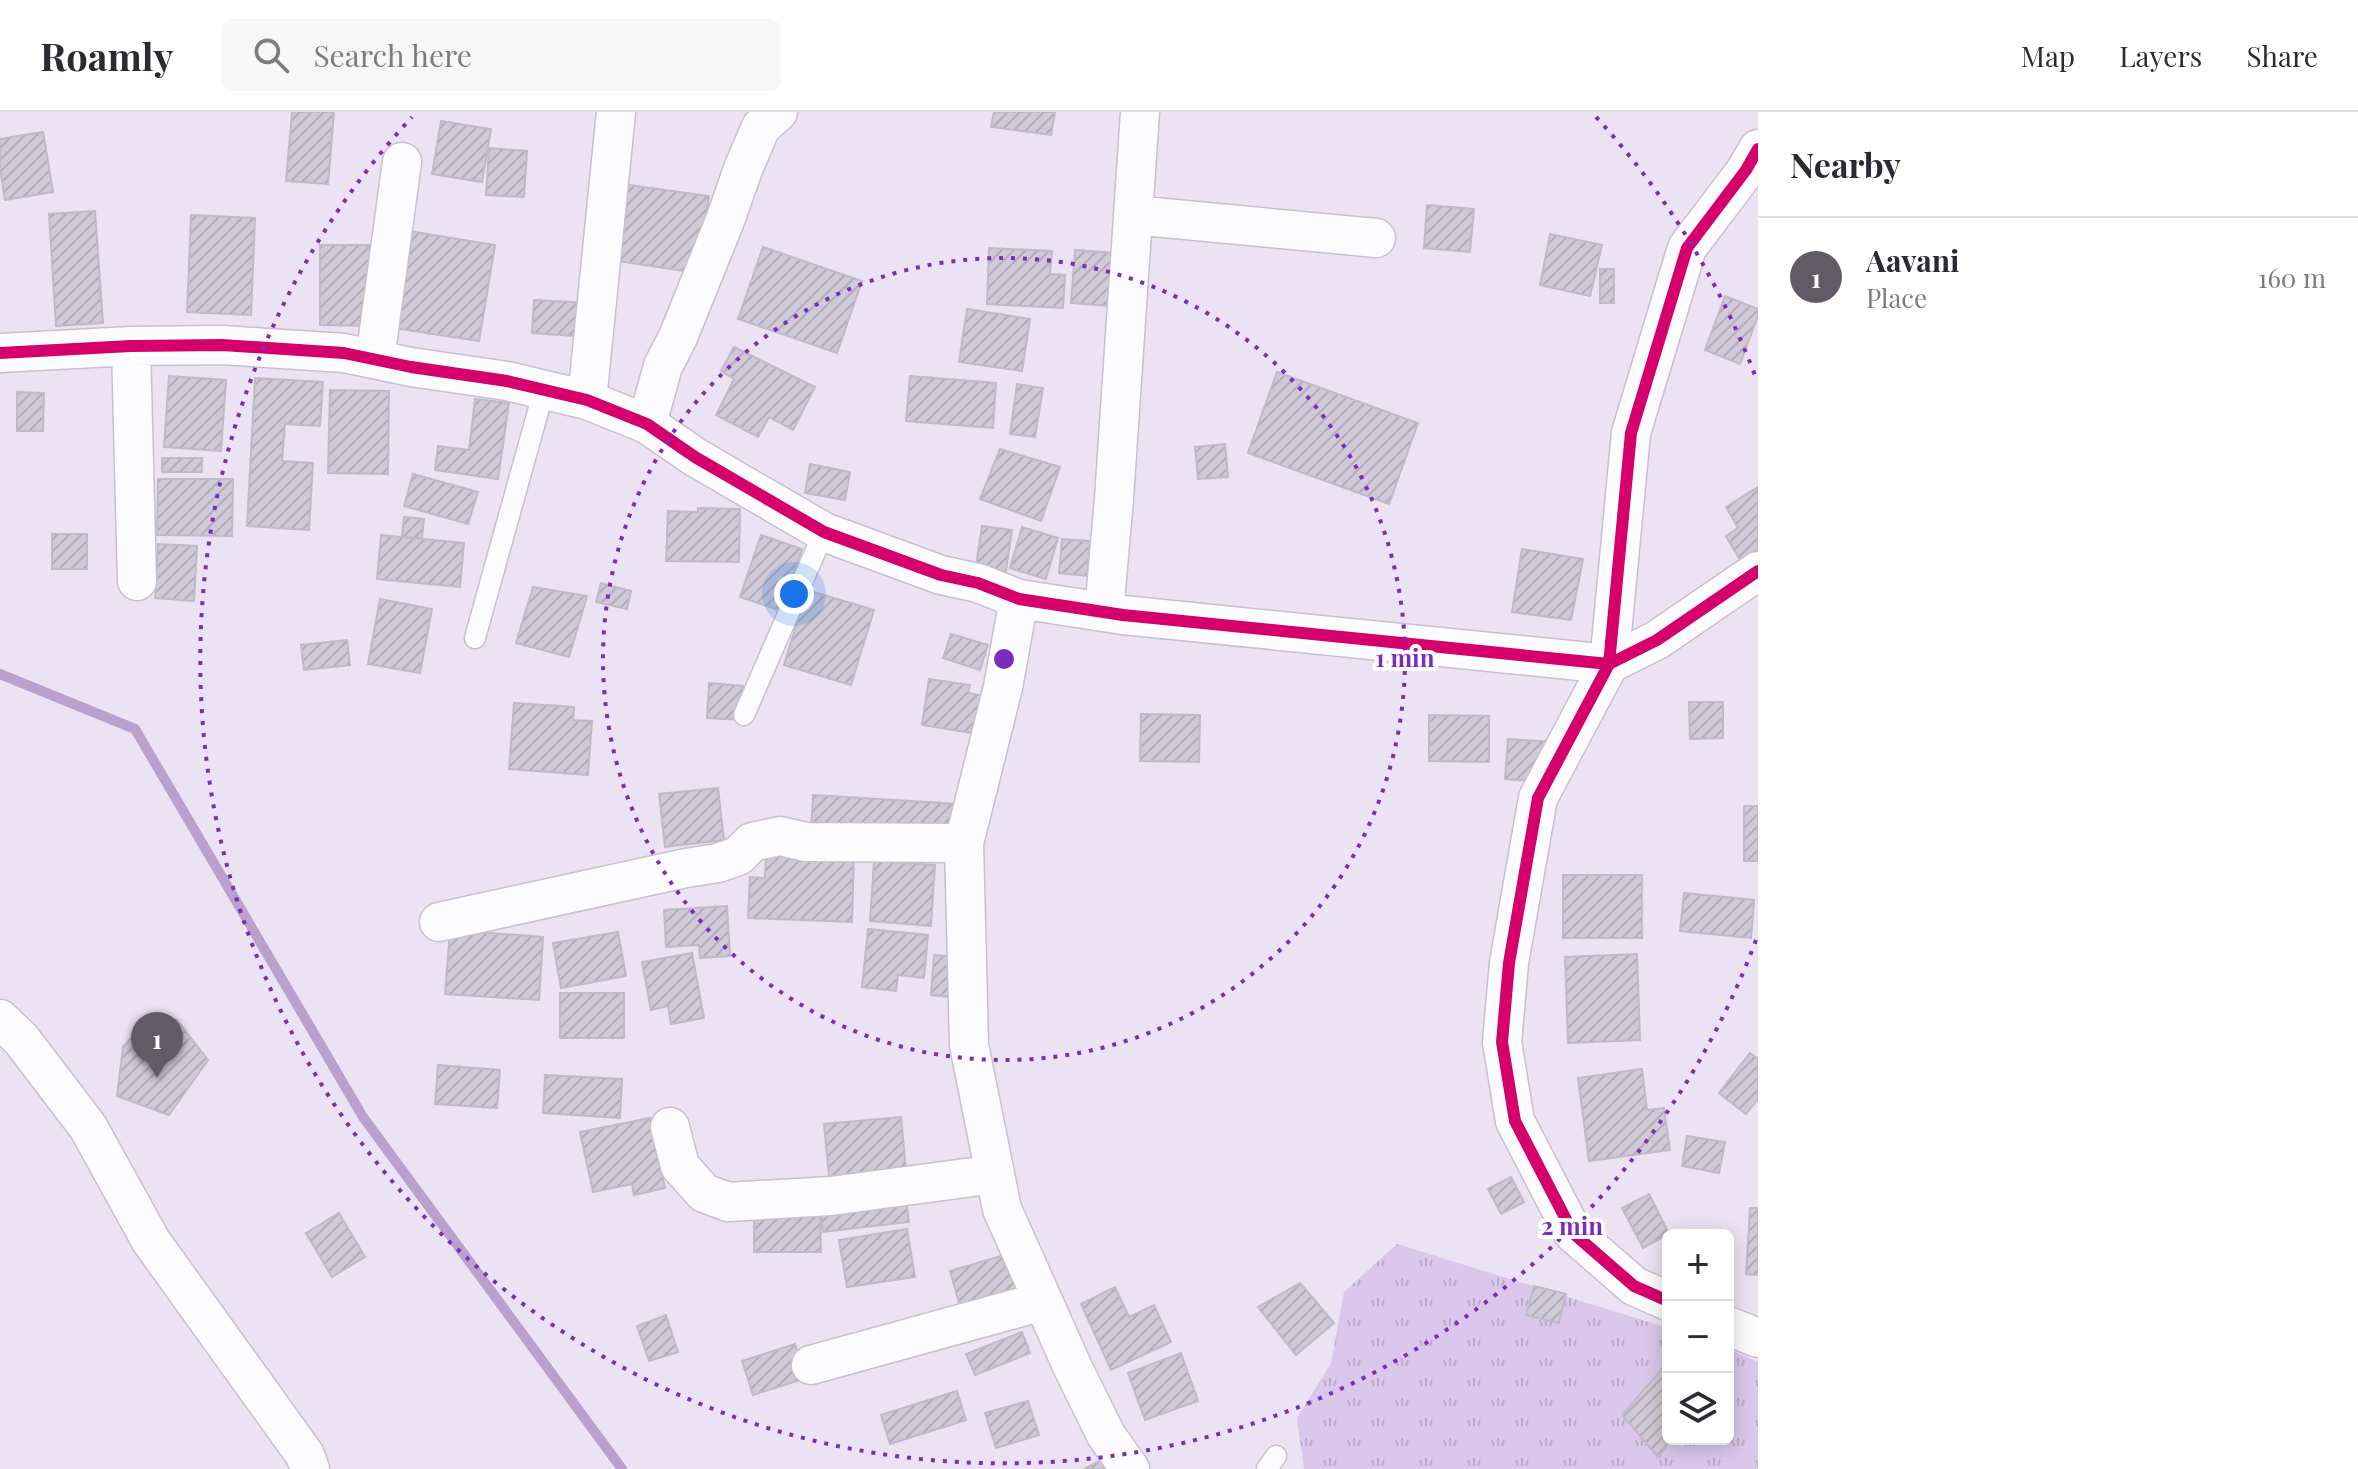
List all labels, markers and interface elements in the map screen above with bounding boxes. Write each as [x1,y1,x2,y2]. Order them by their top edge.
search box [221,19,781,91]
text: Roamly [40,30,173,81]
icon: search [249,33,293,77]
text: Search here [313,35,472,75]
text: Map [2021,37,2075,74]
text: Layers [2119,37,2202,74]
text: Share [2246,37,2318,74]
text: Nearby [1790,141,1901,187]
text: Aavani [1866,240,1960,280]
text: 1 [1811,260,1821,295]
text: 160 m [2258,260,2326,295]
text: Place [1866,280,1927,315]
your location [774,574,814,614]
text: 1 min [1376,641,1435,673]
centre of rings [990,645,1018,673]
pin: 1 [131,1012,183,1078]
text: 2 min [1541,1209,1603,1241]
map controls [1662,1229,1734,1445]
button: + [1662,1229,1734,1301]
button: − [1662,1301,1734,1373]
button: layers [1662,1373,1734,1445]

